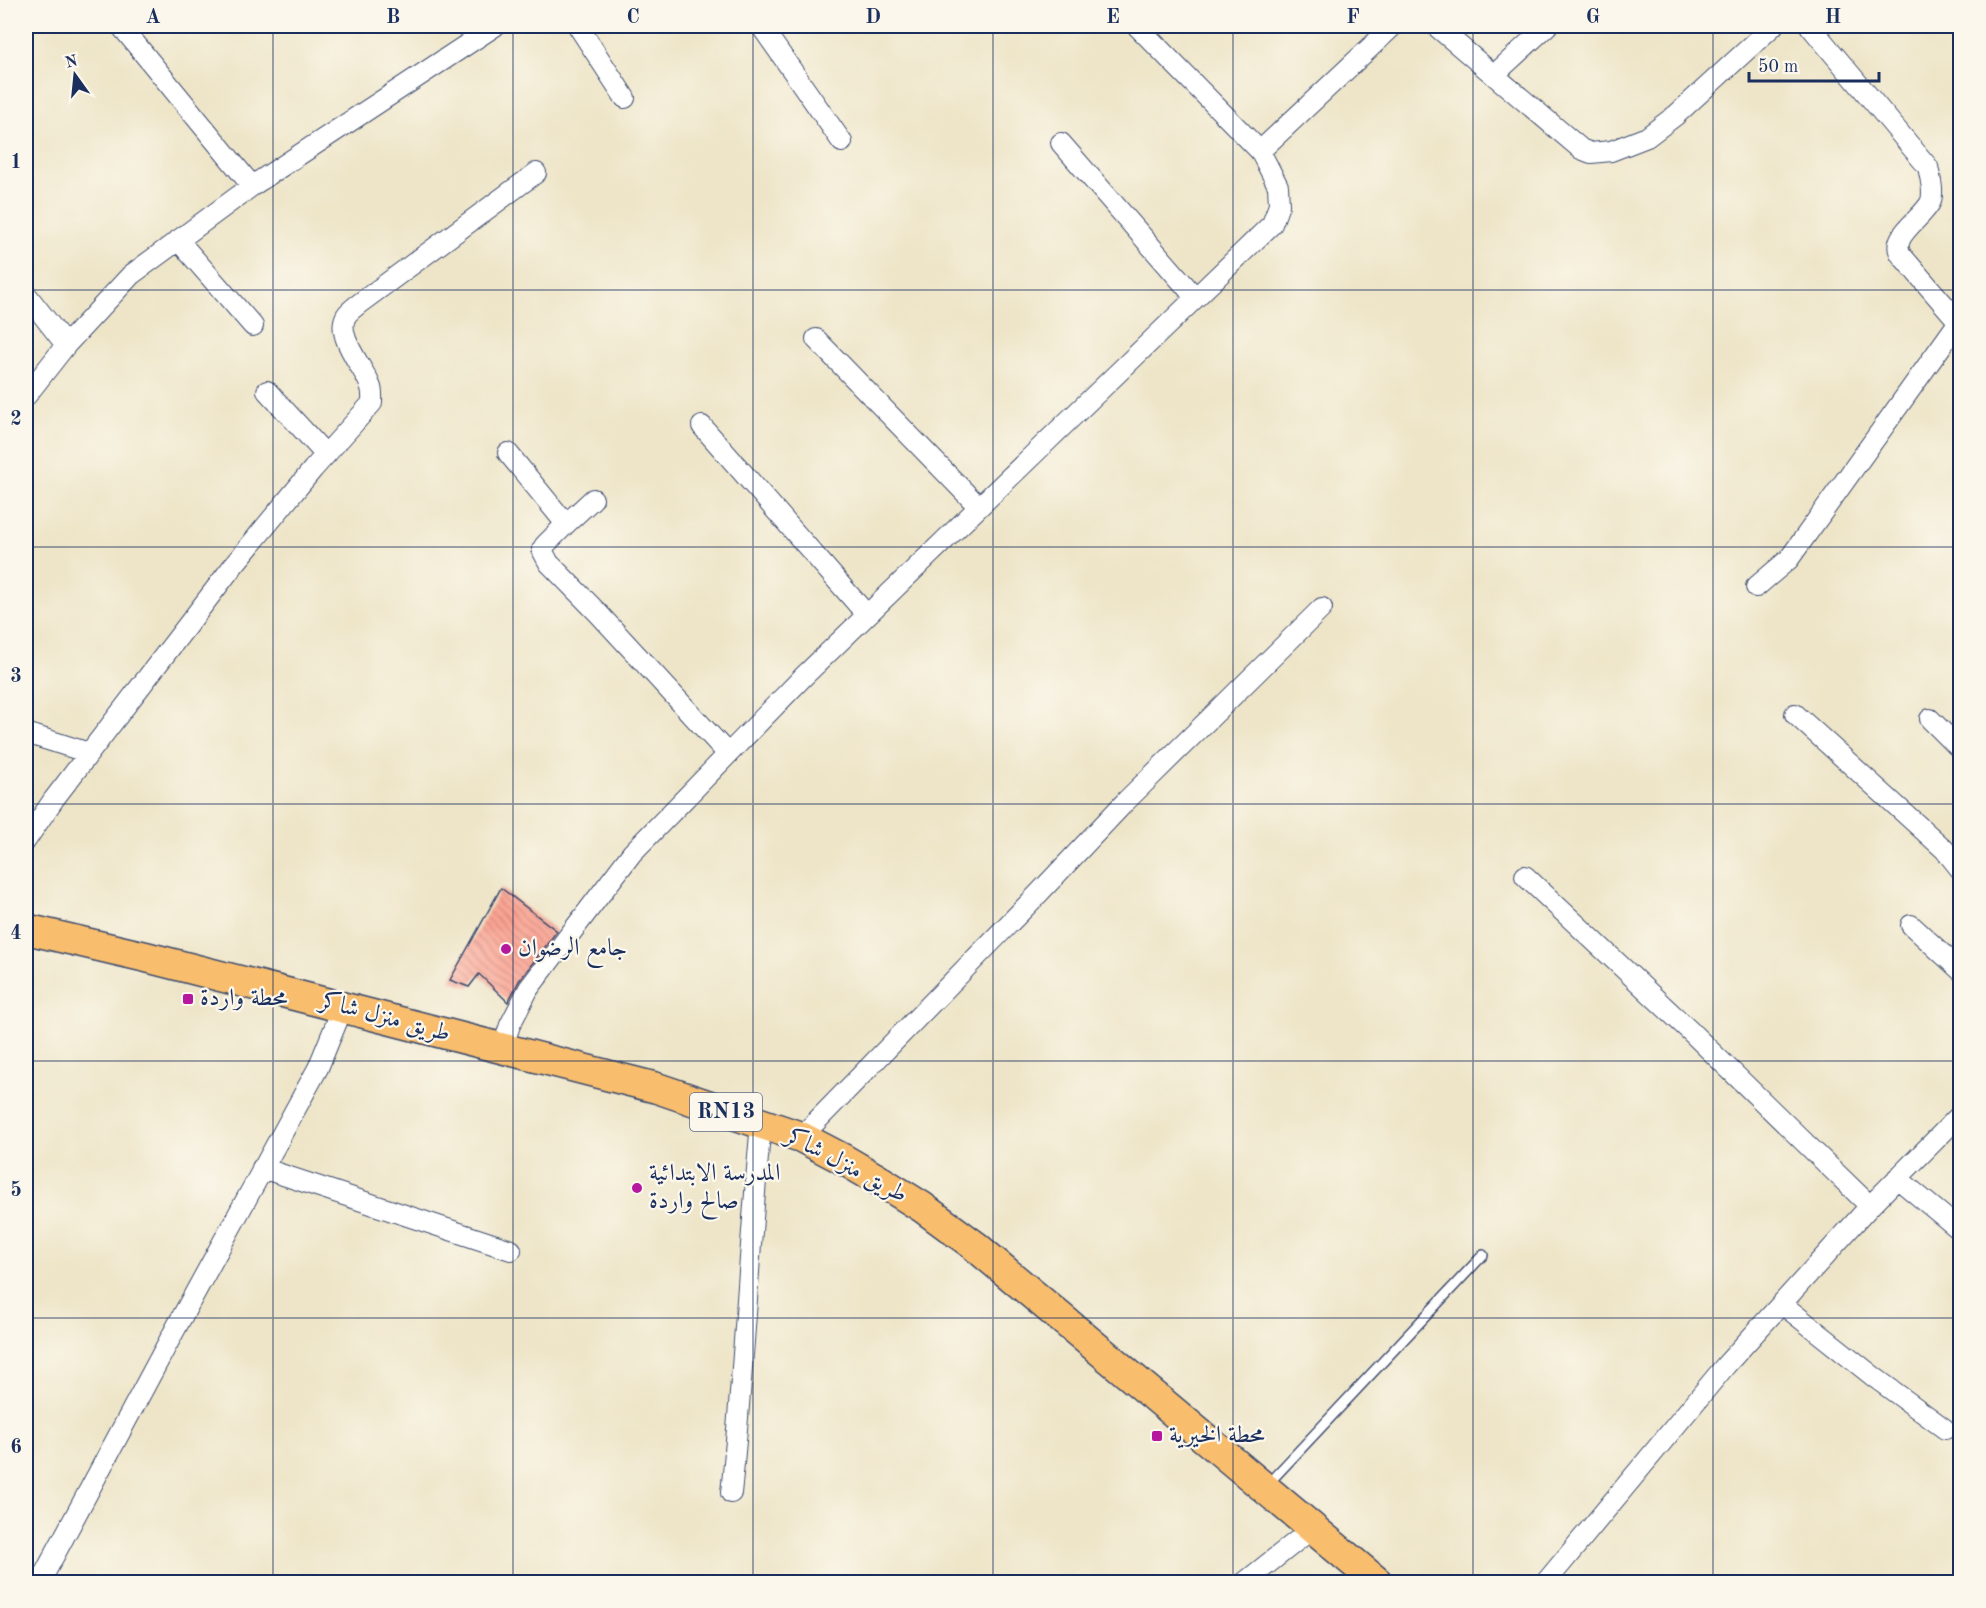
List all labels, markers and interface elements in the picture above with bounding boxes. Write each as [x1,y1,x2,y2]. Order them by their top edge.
text: A [145,8,161,28]
text: B [386,8,400,28]
text: C [626,8,640,28]
text: D [865,8,881,28]
text: E [1106,8,1120,28]
text: F [1346,8,1360,28]
text: G [1586,8,1600,28]
text: H [1825,8,1841,28]
north arrow [45,45,105,105]
scale bar [1749,45,1880,83]
text: N [64,53,80,72]
text: 50 m [1758,58,1798,76]
text: 1 [10,153,22,173]
text: 2 [10,410,22,430]
text: 3 [10,667,22,687]
text: 4 [10,924,22,944]
place label: جامع الرضوان [518,936,627,969]
marker: جامع الرضوان [499,942,513,956]
street label: طريق منزل شاكر [314,985,453,1048]
place label: محطة واردة [200,987,288,1011]
marker: محطة واردة [181,992,195,1006]
road number: RN13 [690,1093,762,1131]
street label: طريق منزل شاكر [778,1120,912,1209]
place label: المدرسة الابتدائية صالح واردة [649,1162,781,1220]
text: 5 [10,1180,22,1201]
marker: المدرسة الابتدائية صالح واردة [630,1181,644,1195]
place label: محطة الخيرية [1169,1424,1265,1449]
marker: محطة الخيرية [1150,1429,1164,1443]
text: 6 [10,1438,22,1458]

